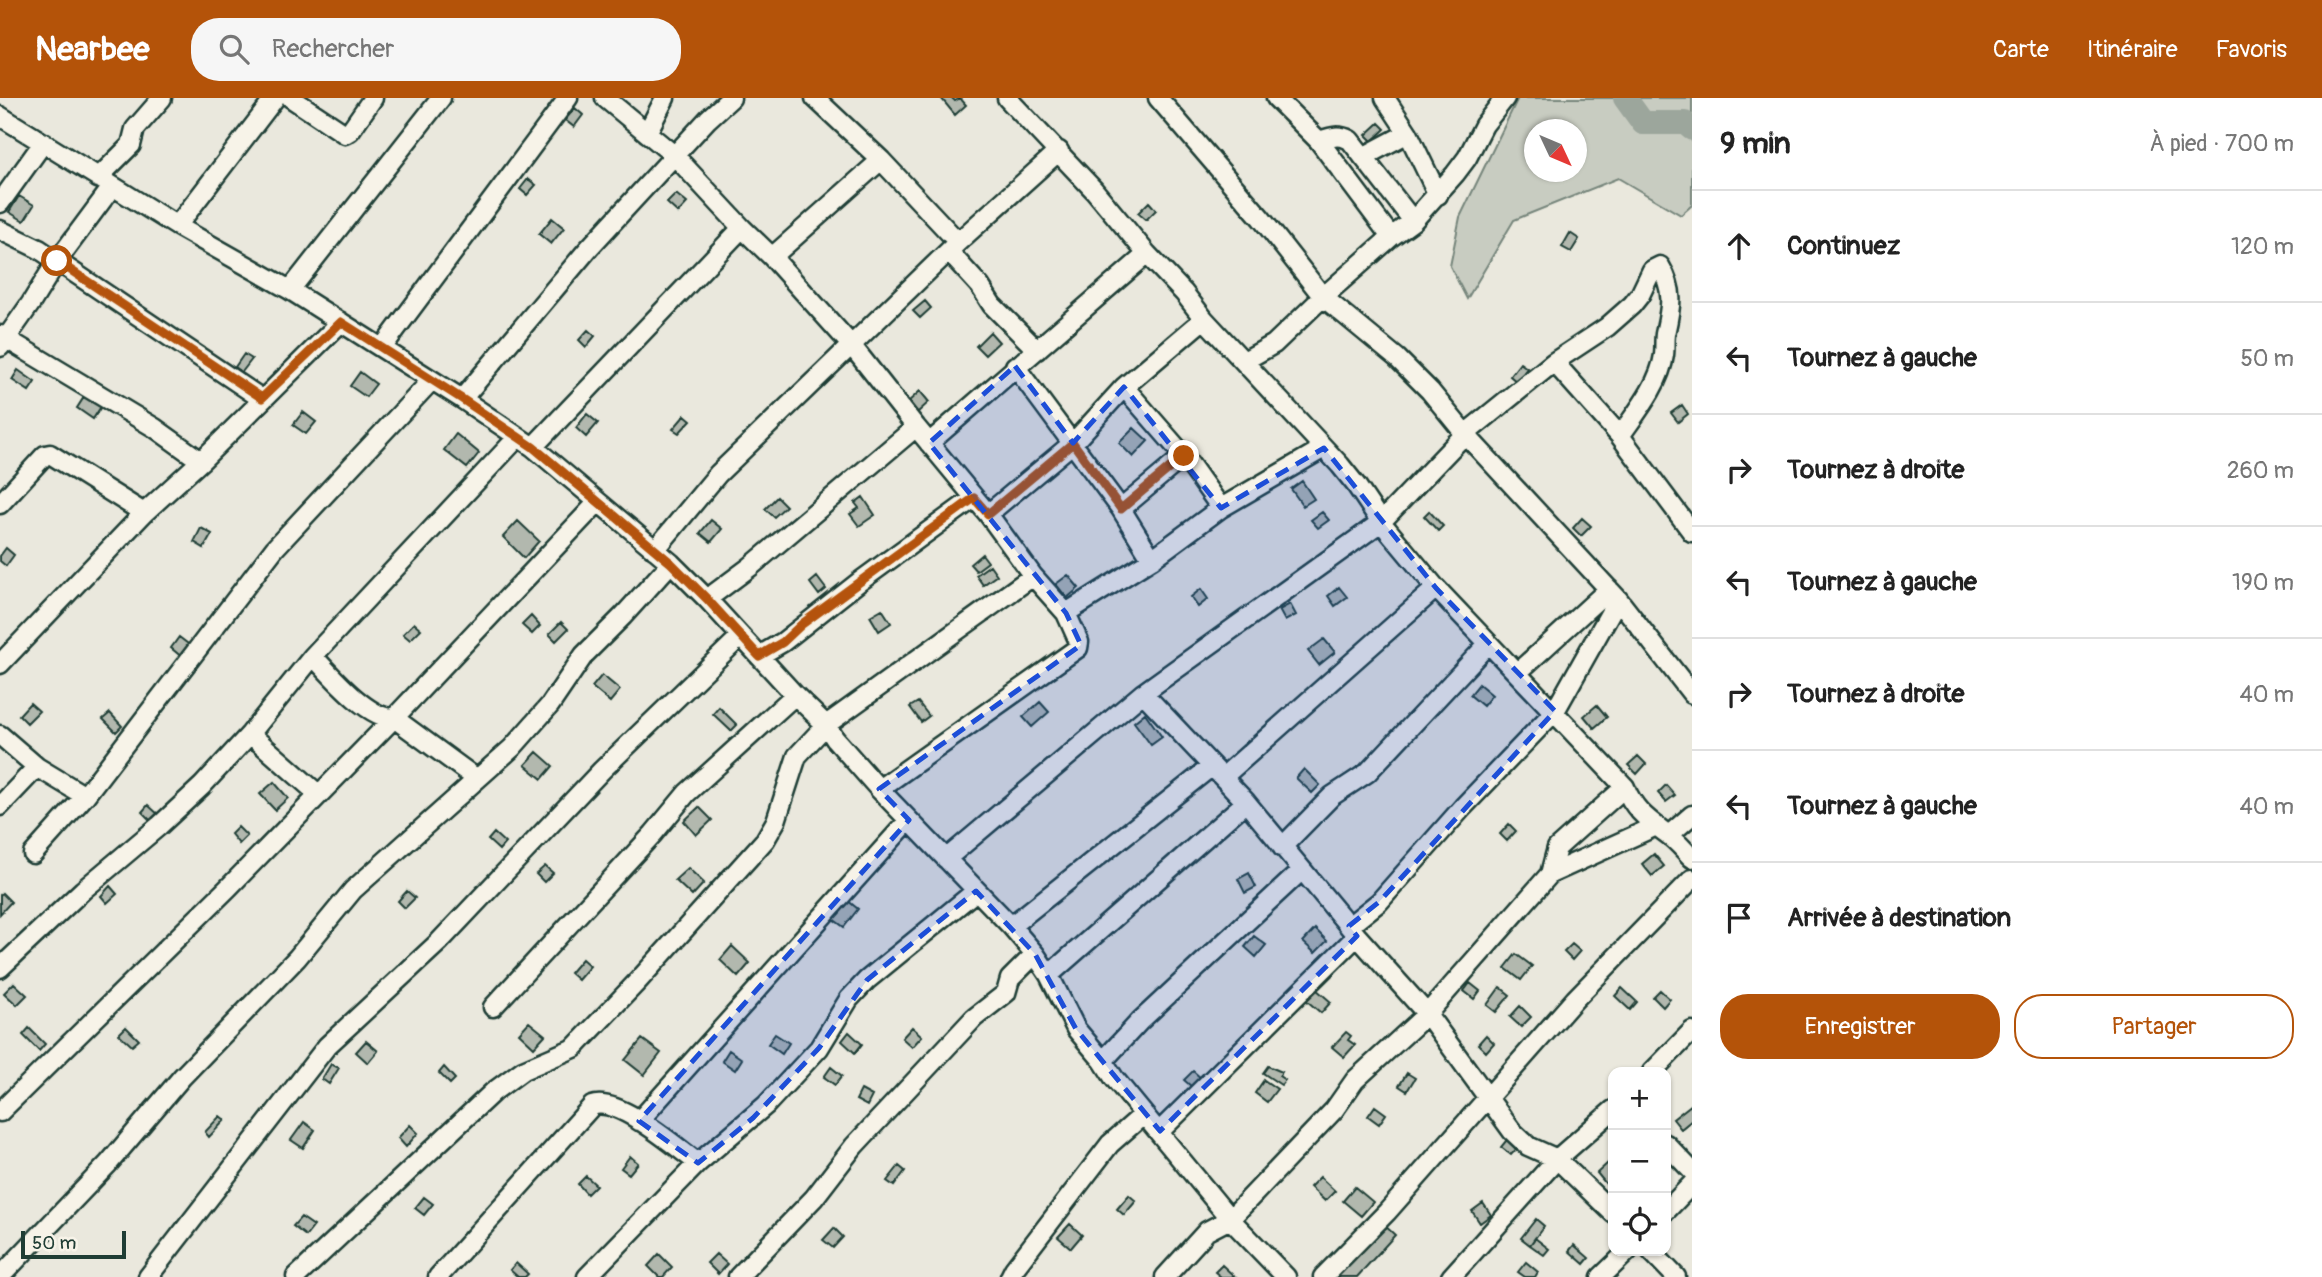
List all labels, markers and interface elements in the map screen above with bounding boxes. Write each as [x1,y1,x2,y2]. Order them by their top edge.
search box [191,18,681,81]
text: Nearbee [35,29,149,70]
icon: search [215,30,253,68]
text: Rechercher [271,33,394,65]
text: Carte [1993,35,2049,64]
text: Itinéraire [2087,35,2178,64]
text: Favoris [2216,35,2287,64]
north arrow [1524,119,1587,182]
text: 9 min [1720,125,1791,162]
text: À pied · 700 m [2150,129,2294,158]
icon: ahead [1720,227,1758,265]
text: Continuez [1787,230,1900,262]
text: 120 m [2231,232,2294,261]
route start [41,245,72,276]
icon: left [1720,339,1758,377]
text: Tournez à gauche [1787,342,1977,374]
text: 50 m [2240,344,2294,373]
route end [1168,440,1199,471]
icon: right [1720,451,1758,489]
text: Tournez à droite [1787,454,1964,486]
text: 260 m [2227,456,2294,485]
icon: left [1720,563,1758,601]
text: Tournez à gauche [1787,566,1977,598]
text: 190 m [2232,568,2294,597]
icon: right [1720,675,1758,713]
text: Tournez à droite [1787,678,1964,710]
text: 40 m [2240,680,2294,709]
icon: left [1720,787,1758,825]
text: Tournez à gauche [1787,790,1977,822]
text: 40 m [2240,792,2294,821]
icon: arrive [1720,899,1758,937]
text: Arrivée à destination [1787,902,2011,934]
button: Enregistrer [1720,994,2000,1059]
button: Partager [2014,994,2294,1059]
map controls [1608,1067,1671,1256]
button: + [1608,1067,1671,1130]
button: − [1608,1130,1671,1193]
button: locate [1608,1193,1671,1256]
scale bar [21,1228,126,1260]
text: 50 m [32,1231,76,1255]

